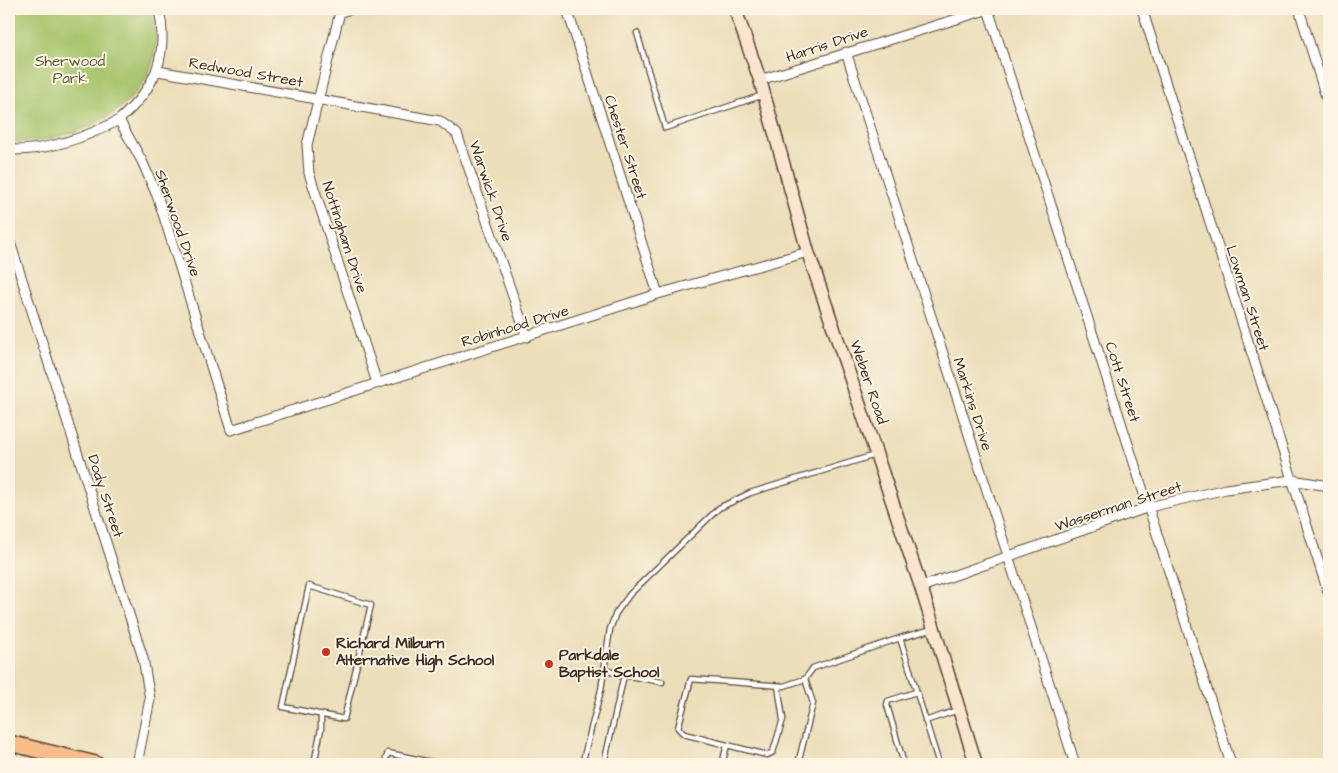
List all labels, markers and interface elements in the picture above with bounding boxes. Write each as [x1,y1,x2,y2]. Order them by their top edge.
street label: Harris Drive [783,21,871,68]
park label: Sherwood Park [35,51,105,89]
street label: Redwood Street [187,52,305,93]
street label: Chester Street [599,92,652,202]
street label: Warwick Drive [463,138,518,244]
street label: Sherwood Drive [149,167,206,280]
street label: Nottingham Drive [316,179,372,296]
street label: Lowman Street [1221,243,1275,354]
street label: Robinhood Drive [459,300,572,353]
street label: Weber Road [844,337,893,427]
street label: Cott Street [1100,339,1145,425]
street label: Markins Drive [948,355,998,454]
street label: Dody Street [81,452,129,541]
street label: Wasserman Street [1052,476,1184,537]
place label: Richard Milburn Alternative High School [336,633,495,673]
place label: Parkdale Baptist School [559,645,660,683]
marker: Richard Milburn Alternative High School [320,646,332,658]
marker: Parkdale Baptist School [543,658,555,670]

